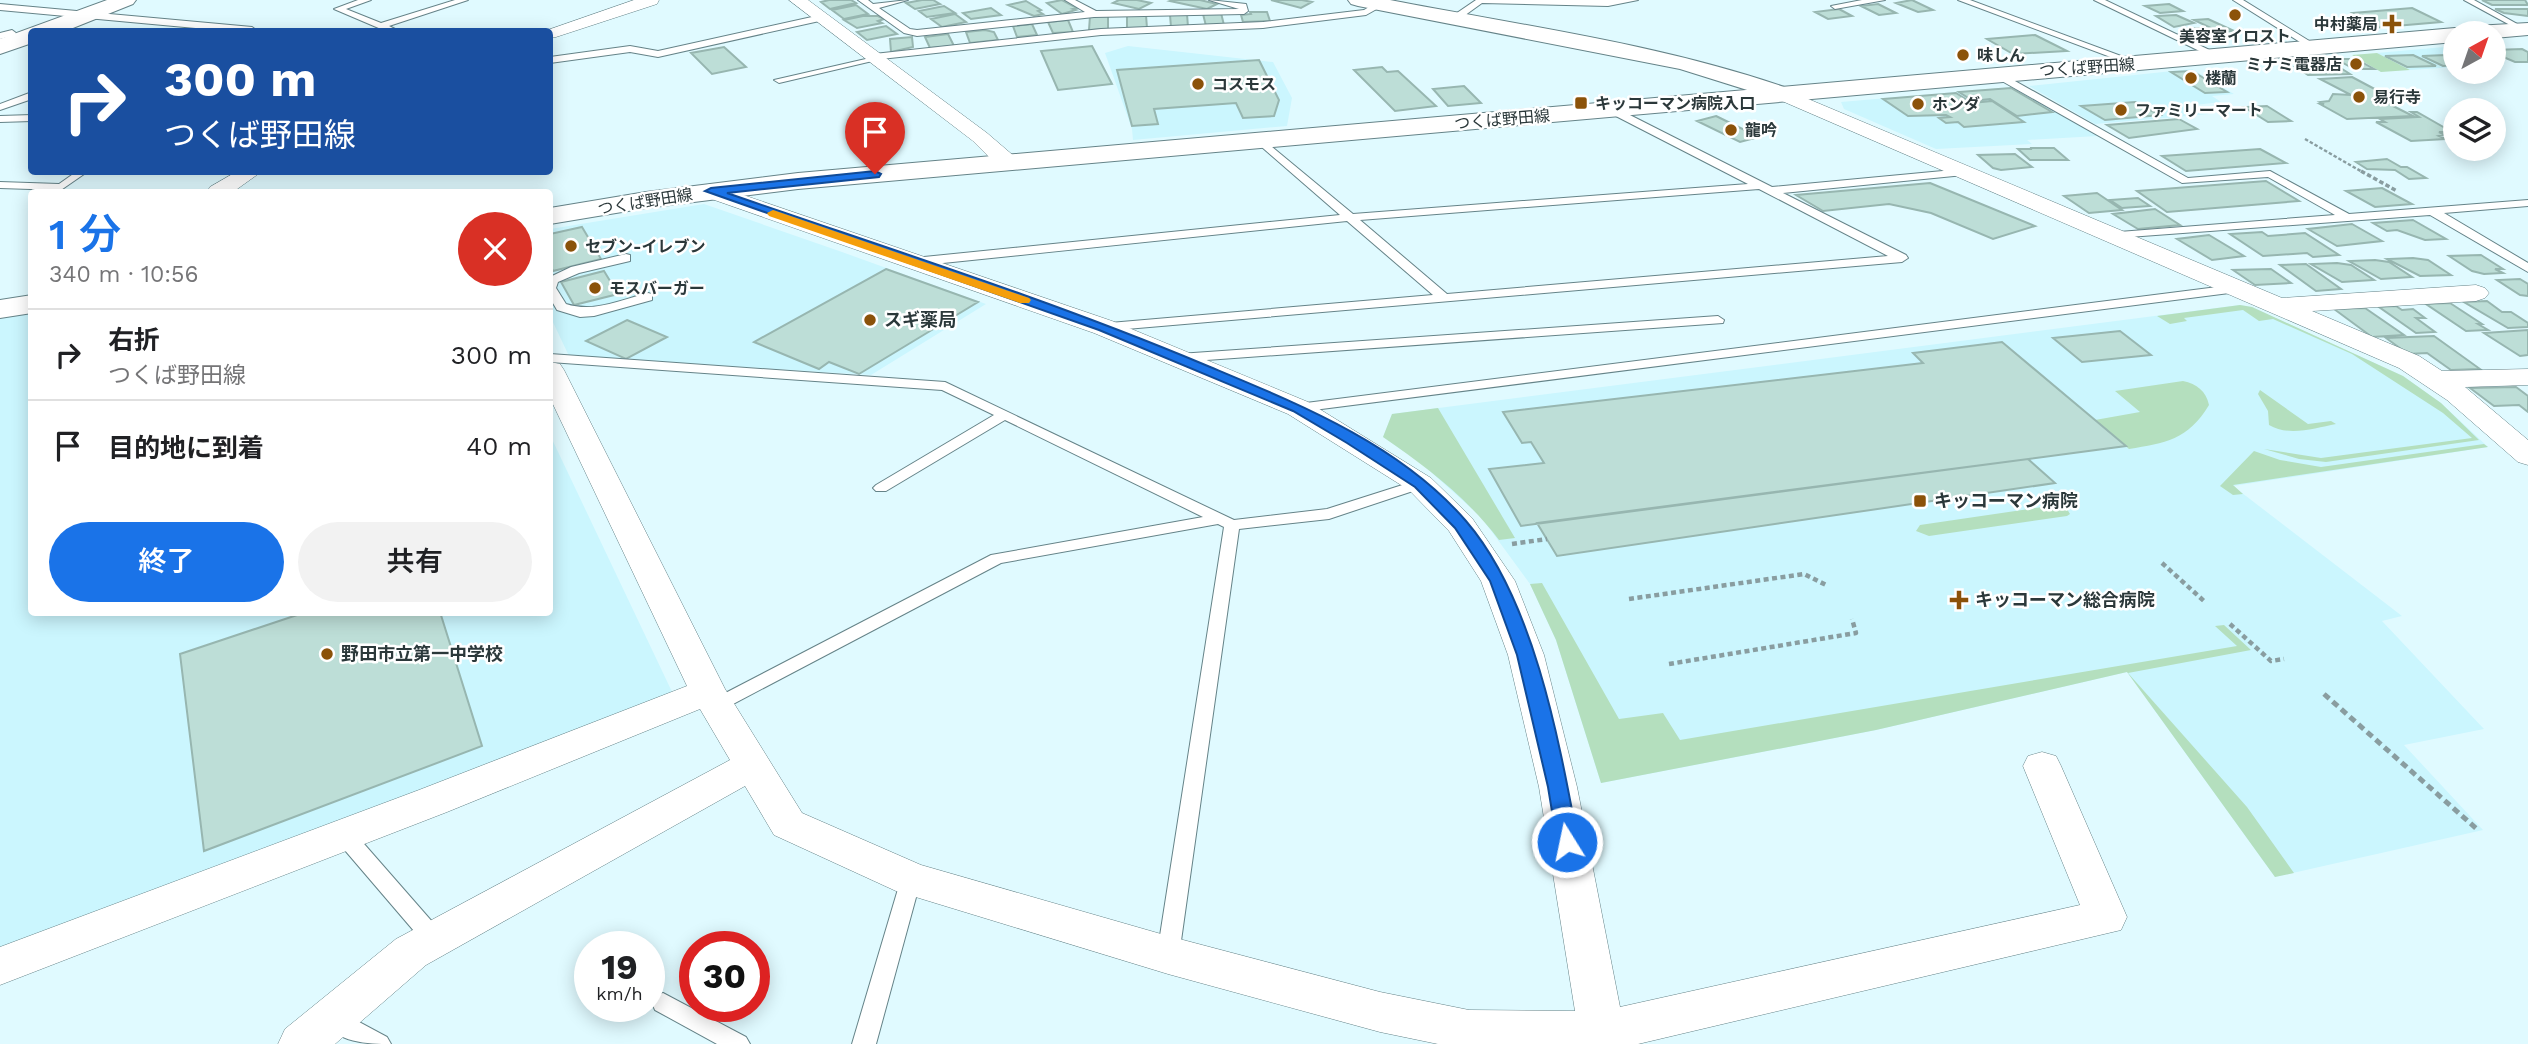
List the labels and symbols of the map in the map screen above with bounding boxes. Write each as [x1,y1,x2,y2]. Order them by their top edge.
marker: 美容室イロスト [2227,7,2243,23]
place label: 中村薬局 [2314,15,2378,34]
marker: 中村薬局 [2384,16,2400,32]
north arrow [2443,21,2506,84]
place label: 美容室イロスト [2179,27,2291,46]
place label: 味しん [1977,46,2025,65]
marker: 味しん [1955,47,1971,63]
street label: つくば野田線 [2038,55,2136,80]
place label: ミナミ電器店 [2246,55,2342,74]
marker: ミナミ電器店 [2348,56,2364,72]
place label: 楼蘭 [2205,69,2237,88]
marker: 楼蘭 [2183,70,2199,86]
place label: コスモス [1212,75,1276,94]
marker: コスモス [1190,76,1206,92]
place label: 易行寺 [2373,88,2421,107]
marker: 易行寺 [2351,89,2367,105]
place label: キッコーマン病院入口 [1595,94,1755,113]
marker: キッコーマン病院入口 [1573,95,1589,111]
place label: ホンダ [1932,95,1980,114]
marker: ホンダ [1910,96,1926,112]
place label: ファミリーマート [2135,101,2263,120]
pin [845,102,905,174]
marker: ファミリーマート [2113,102,2129,118]
street label: つくば野田線 [1453,106,1551,133]
place label: 龍吟 [1745,121,1777,140]
marker: 龍吟 [1723,122,1739,138]
street label: つくば野田線 [596,185,694,218]
place label: セブン-イレブン [585,237,705,256]
marker: セブン-イレブン [563,238,579,254]
place label: モスバーガー [609,279,705,298]
marker: モスバーガー [587,280,603,296]
place label: スギ薬局 [884,309,956,330]
marker: スギ薬局 [862,312,878,328]
place label: キッコーマン病院 [1934,490,2078,511]
marker: キッコーマン病院 [1912,493,1928,509]
place label: キッコーマン総合病院 [1975,589,2155,610]
marker: キッコーマン総合病院 [1949,590,1969,610]
place label: 野田市立第一中学校 [341,643,503,664]
marker: 野田市立第一中学校 [319,646,335,662]
position arrow [1530,805,1604,879]
speed limit sign: 30 [679,931,770,1022]

